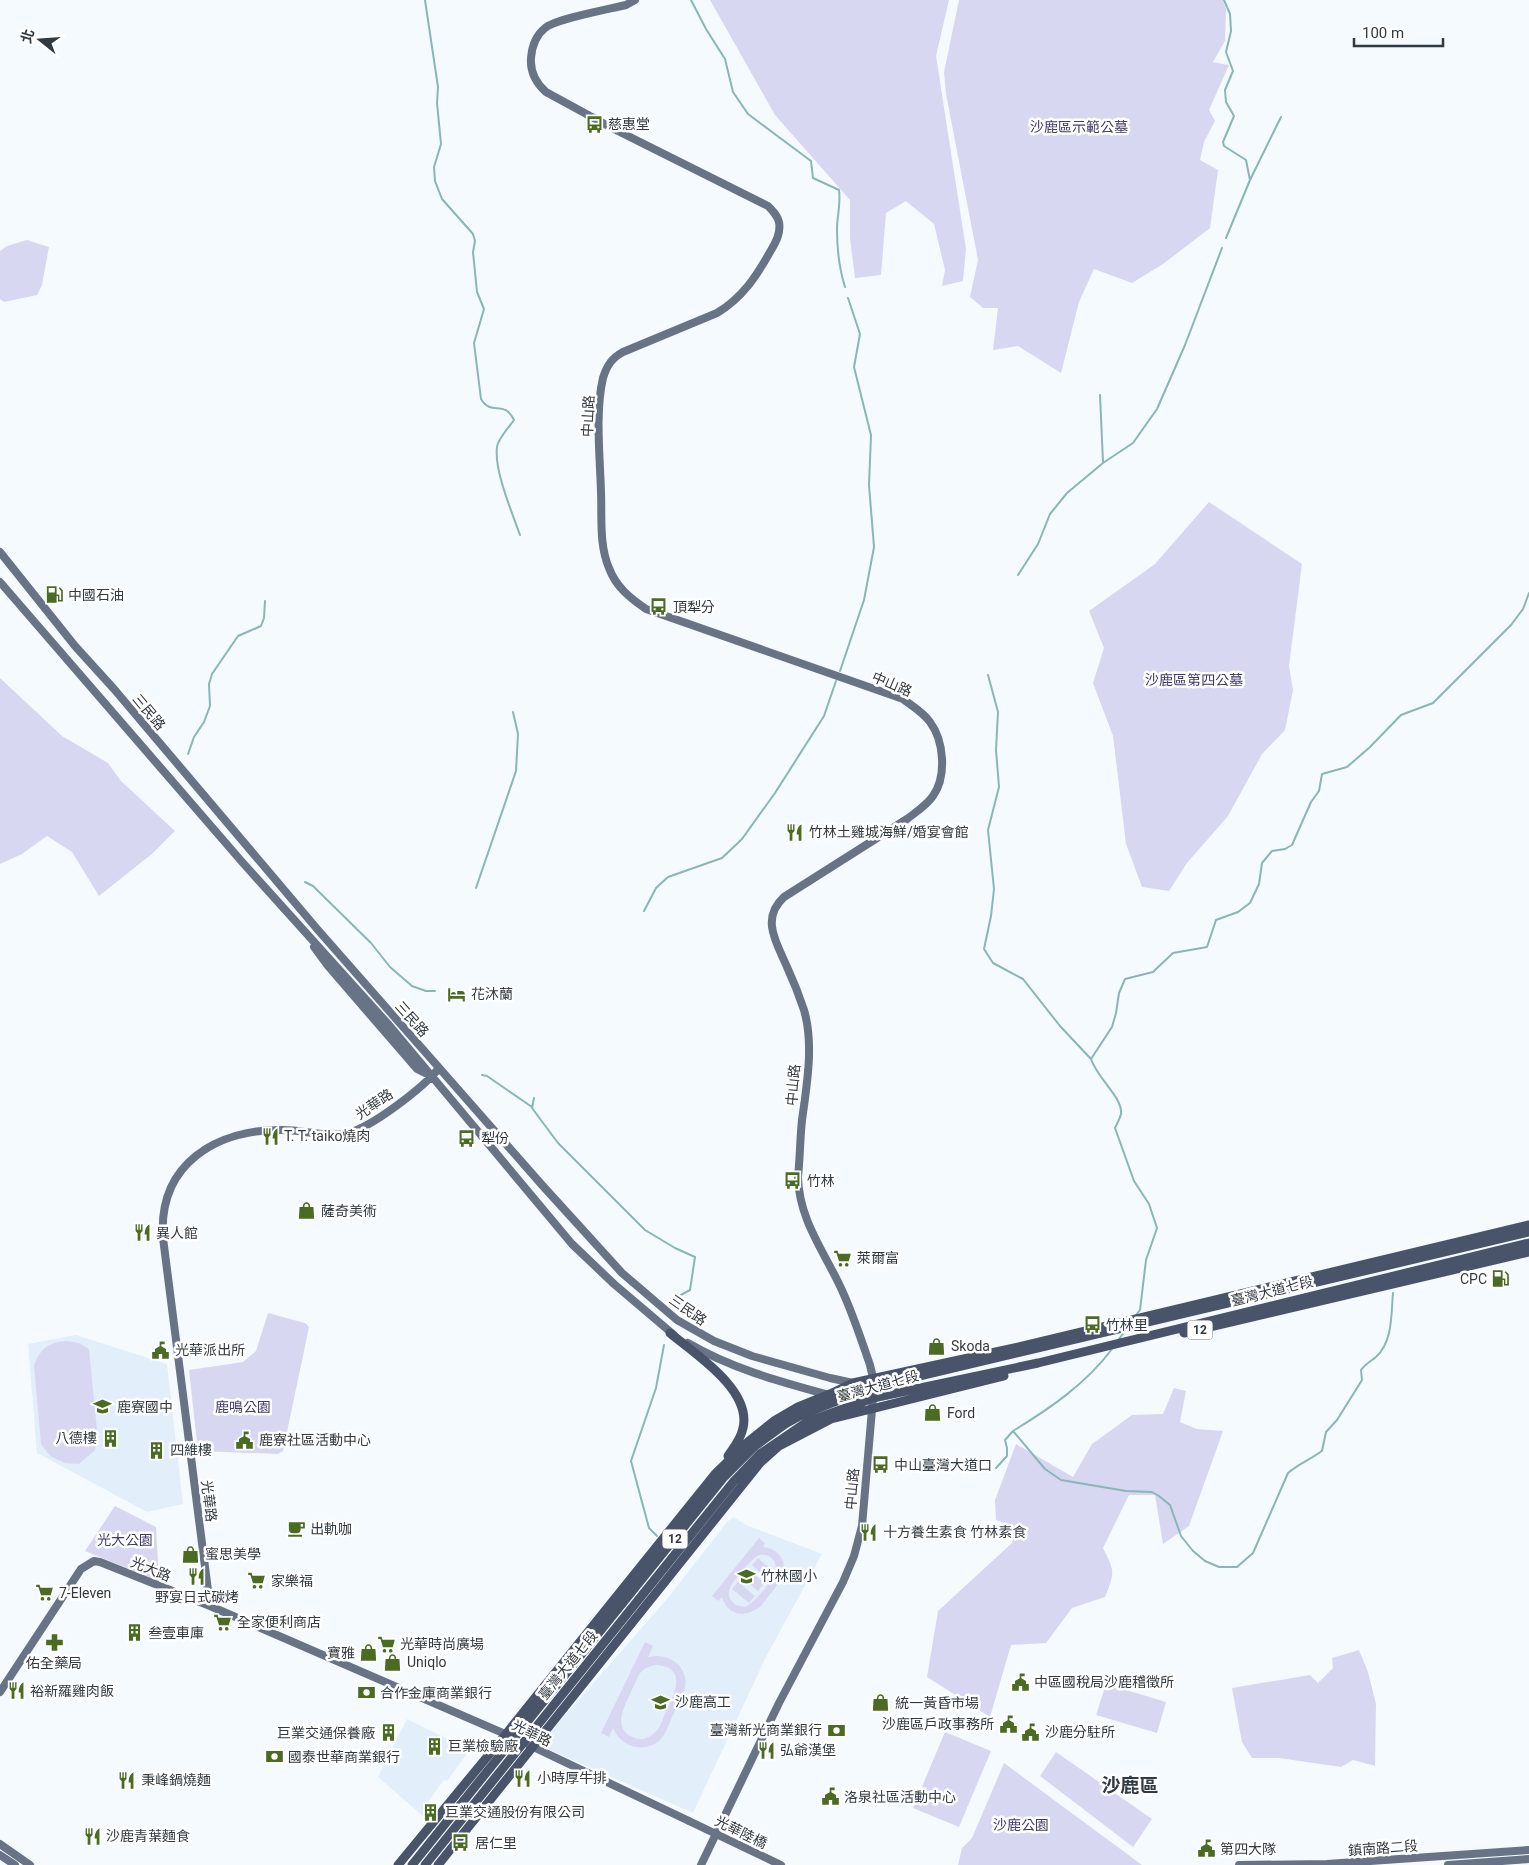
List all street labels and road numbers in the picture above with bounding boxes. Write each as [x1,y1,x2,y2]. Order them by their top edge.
street label: 中山路 [579,395,597,437]
street label: 中山路 [870,668,914,700]
street label: 三民路 [129,691,169,733]
street label: 三民路 [392,998,432,1040]
street label: 中山路 [783,1063,803,1107]
street label: 光華路 [352,1086,396,1122]
street label: 臺灣大道七段 [1229,1273,1315,1309]
street label: 三民路 [666,1291,710,1329]
road number: 12 [1188,1320,1212,1340]
street label: 臺灣大道七段 [835,1367,921,1405]
street label: 中山路 [842,1467,862,1511]
street label: 光華路 [199,1479,219,1523]
road number: 12 [662,1530,688,1548]
street label: 光大路 [129,1554,173,1584]
street label: 臺灣大道七段 [535,1627,601,1703]
street label: 光華路 [510,1717,554,1749]
street label: 光華陸橋 [712,1813,770,1851]
street label: 鎮南路二段 [1348,1838,1418,1858]

